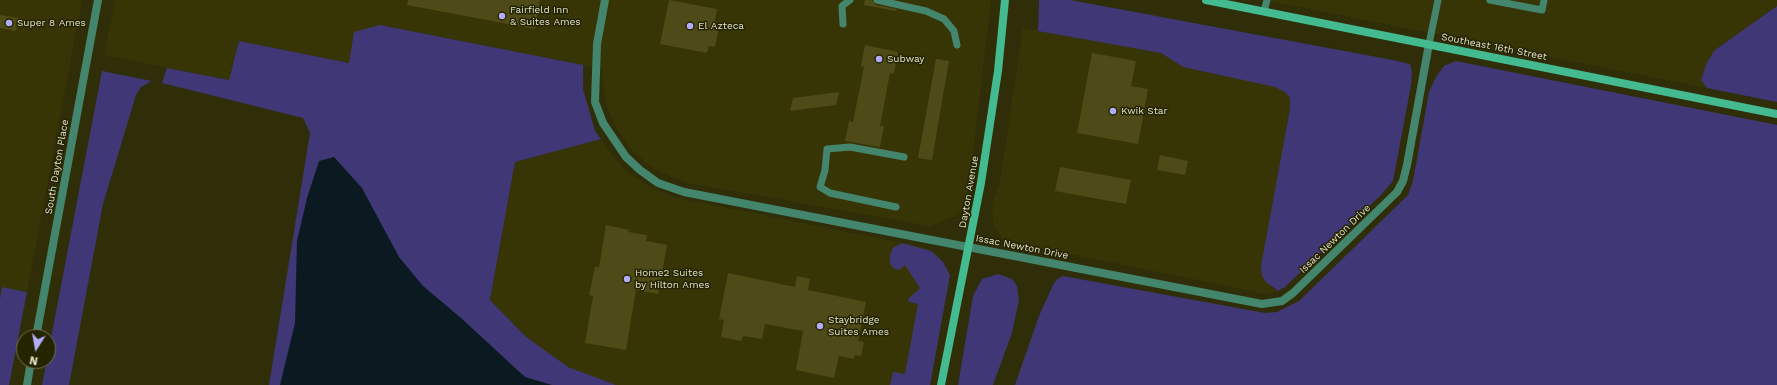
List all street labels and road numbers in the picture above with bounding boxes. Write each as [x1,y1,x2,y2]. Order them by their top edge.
street label: Southeast 16th Street [1440,31,1548,63]
street label: South Dayton Place [43,119,71,215]
street label: Dayton Avenue [957,155,981,229]
street label: Issac Newton Drive [1297,202,1373,276]
street label: Issac Newton Drive [975,232,1069,262]

